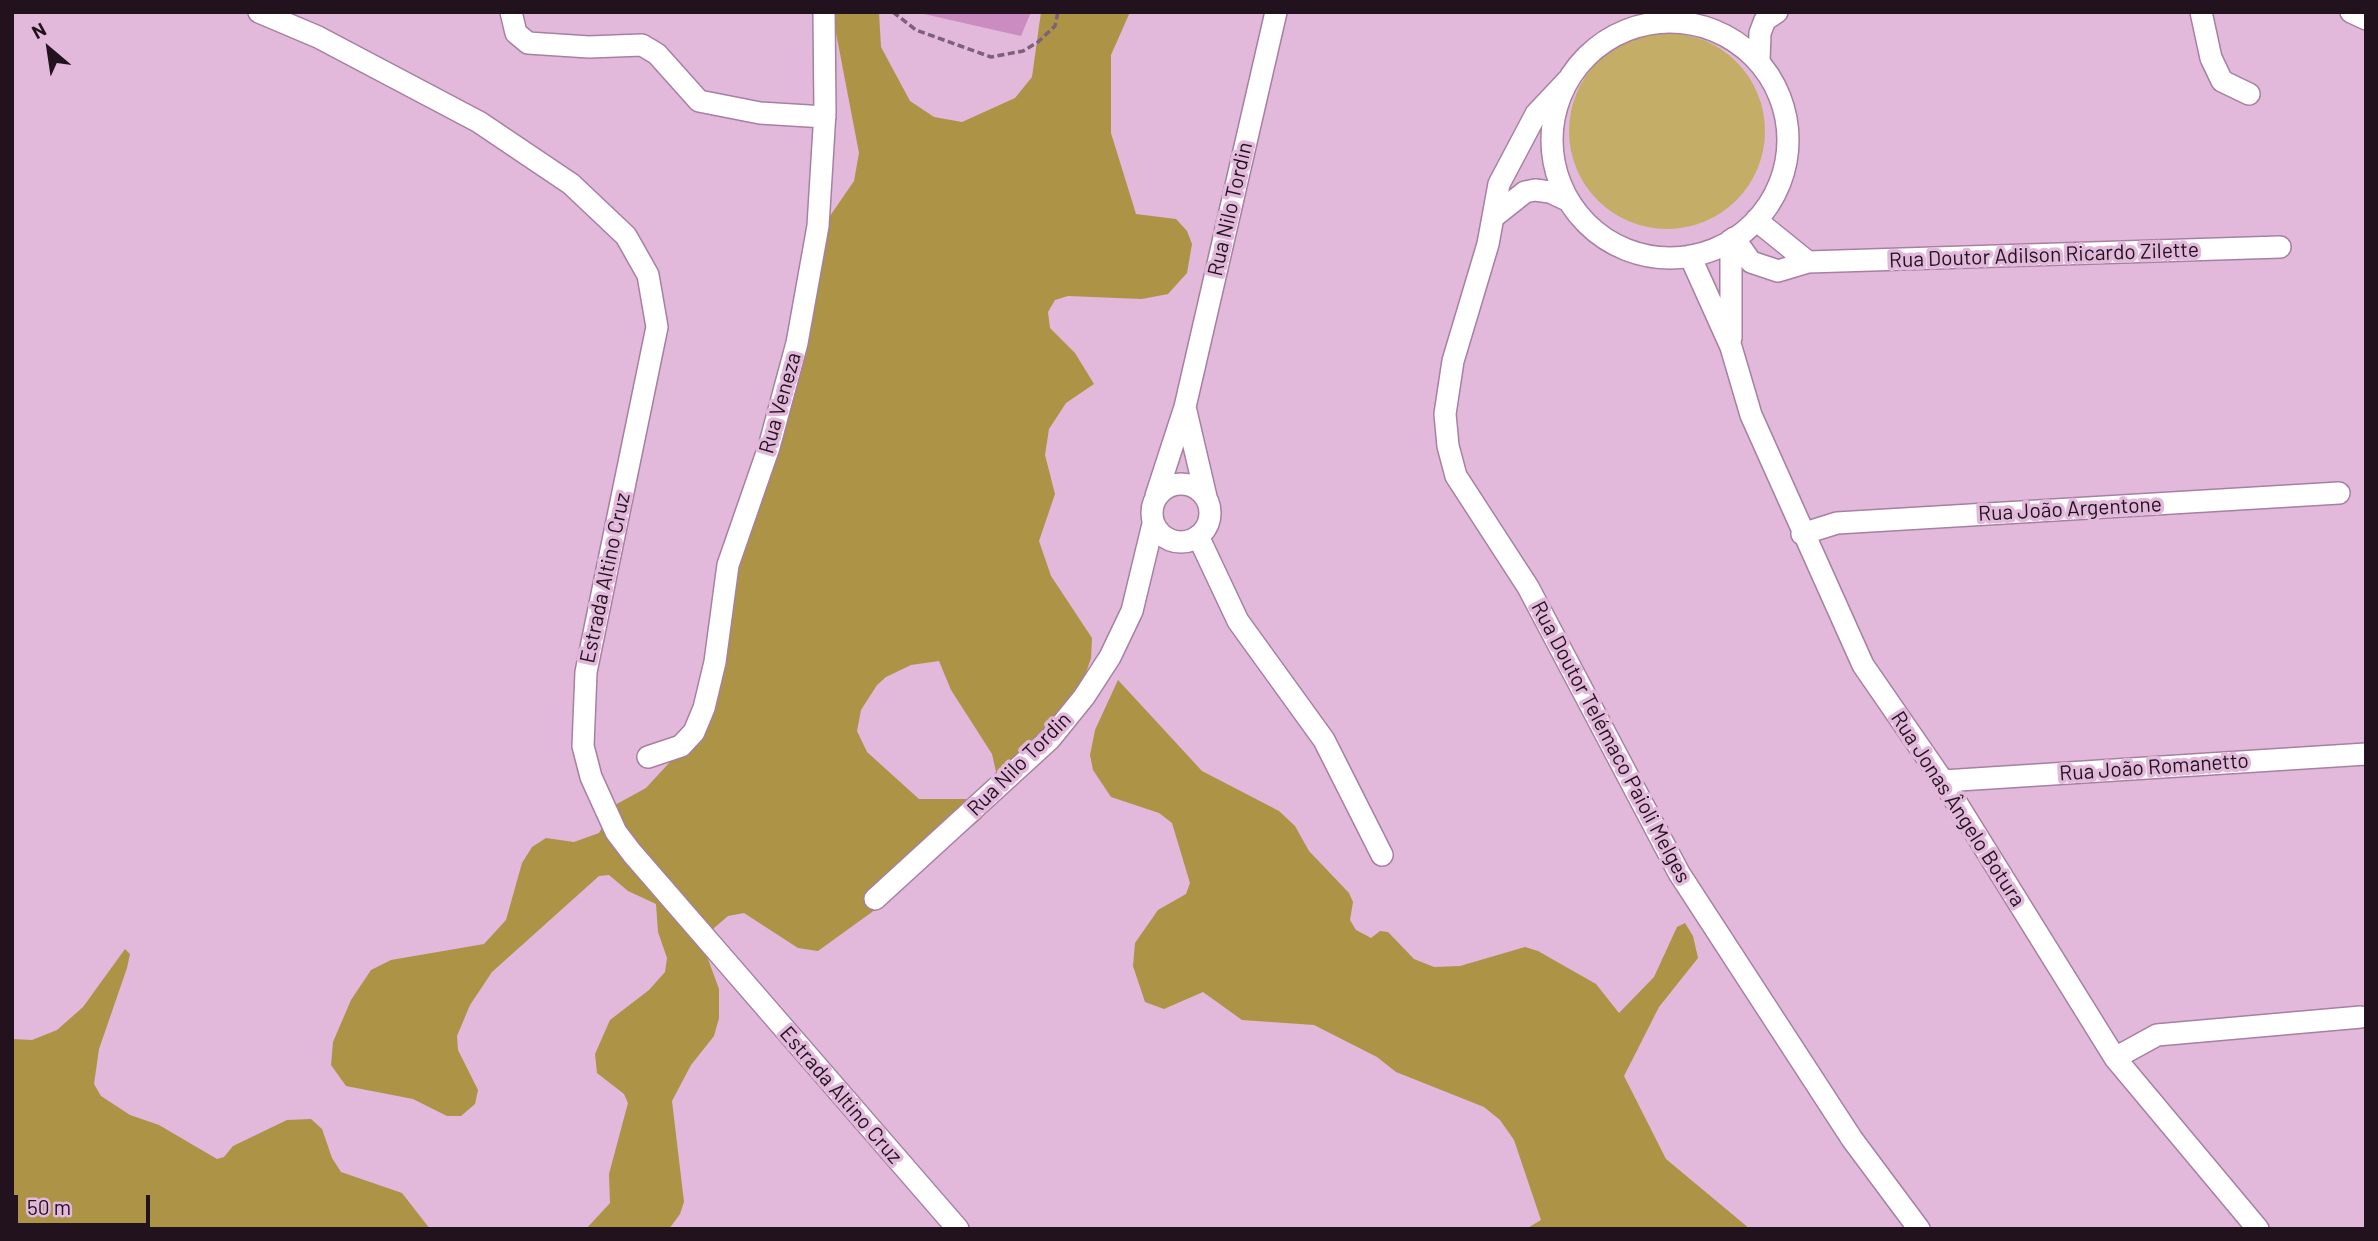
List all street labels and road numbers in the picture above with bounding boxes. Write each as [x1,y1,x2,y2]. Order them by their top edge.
street label: Rua Nilo Tordin [1202,140,1258,278]
street label: Rua Doutor Adilson Ricardo Zilette [1889,237,2199,273]
street label: Rua Veneza [754,350,806,456]
street label: Estrada Altino Cruz [575,491,635,665]
street label: Rua João Argentone [1978,492,2162,526]
street label: Rua Doutor Telémaco Paioli Melges [1526,597,1696,887]
street label: Rua Nilo Tordin [962,707,1076,821]
street label: Rua Jonas Ângelo Botura [1885,707,2031,911]
street label: Rua João Romanetto [2058,748,2250,786]
street label: Estrada Altino Cruz [775,1021,907,1169]

